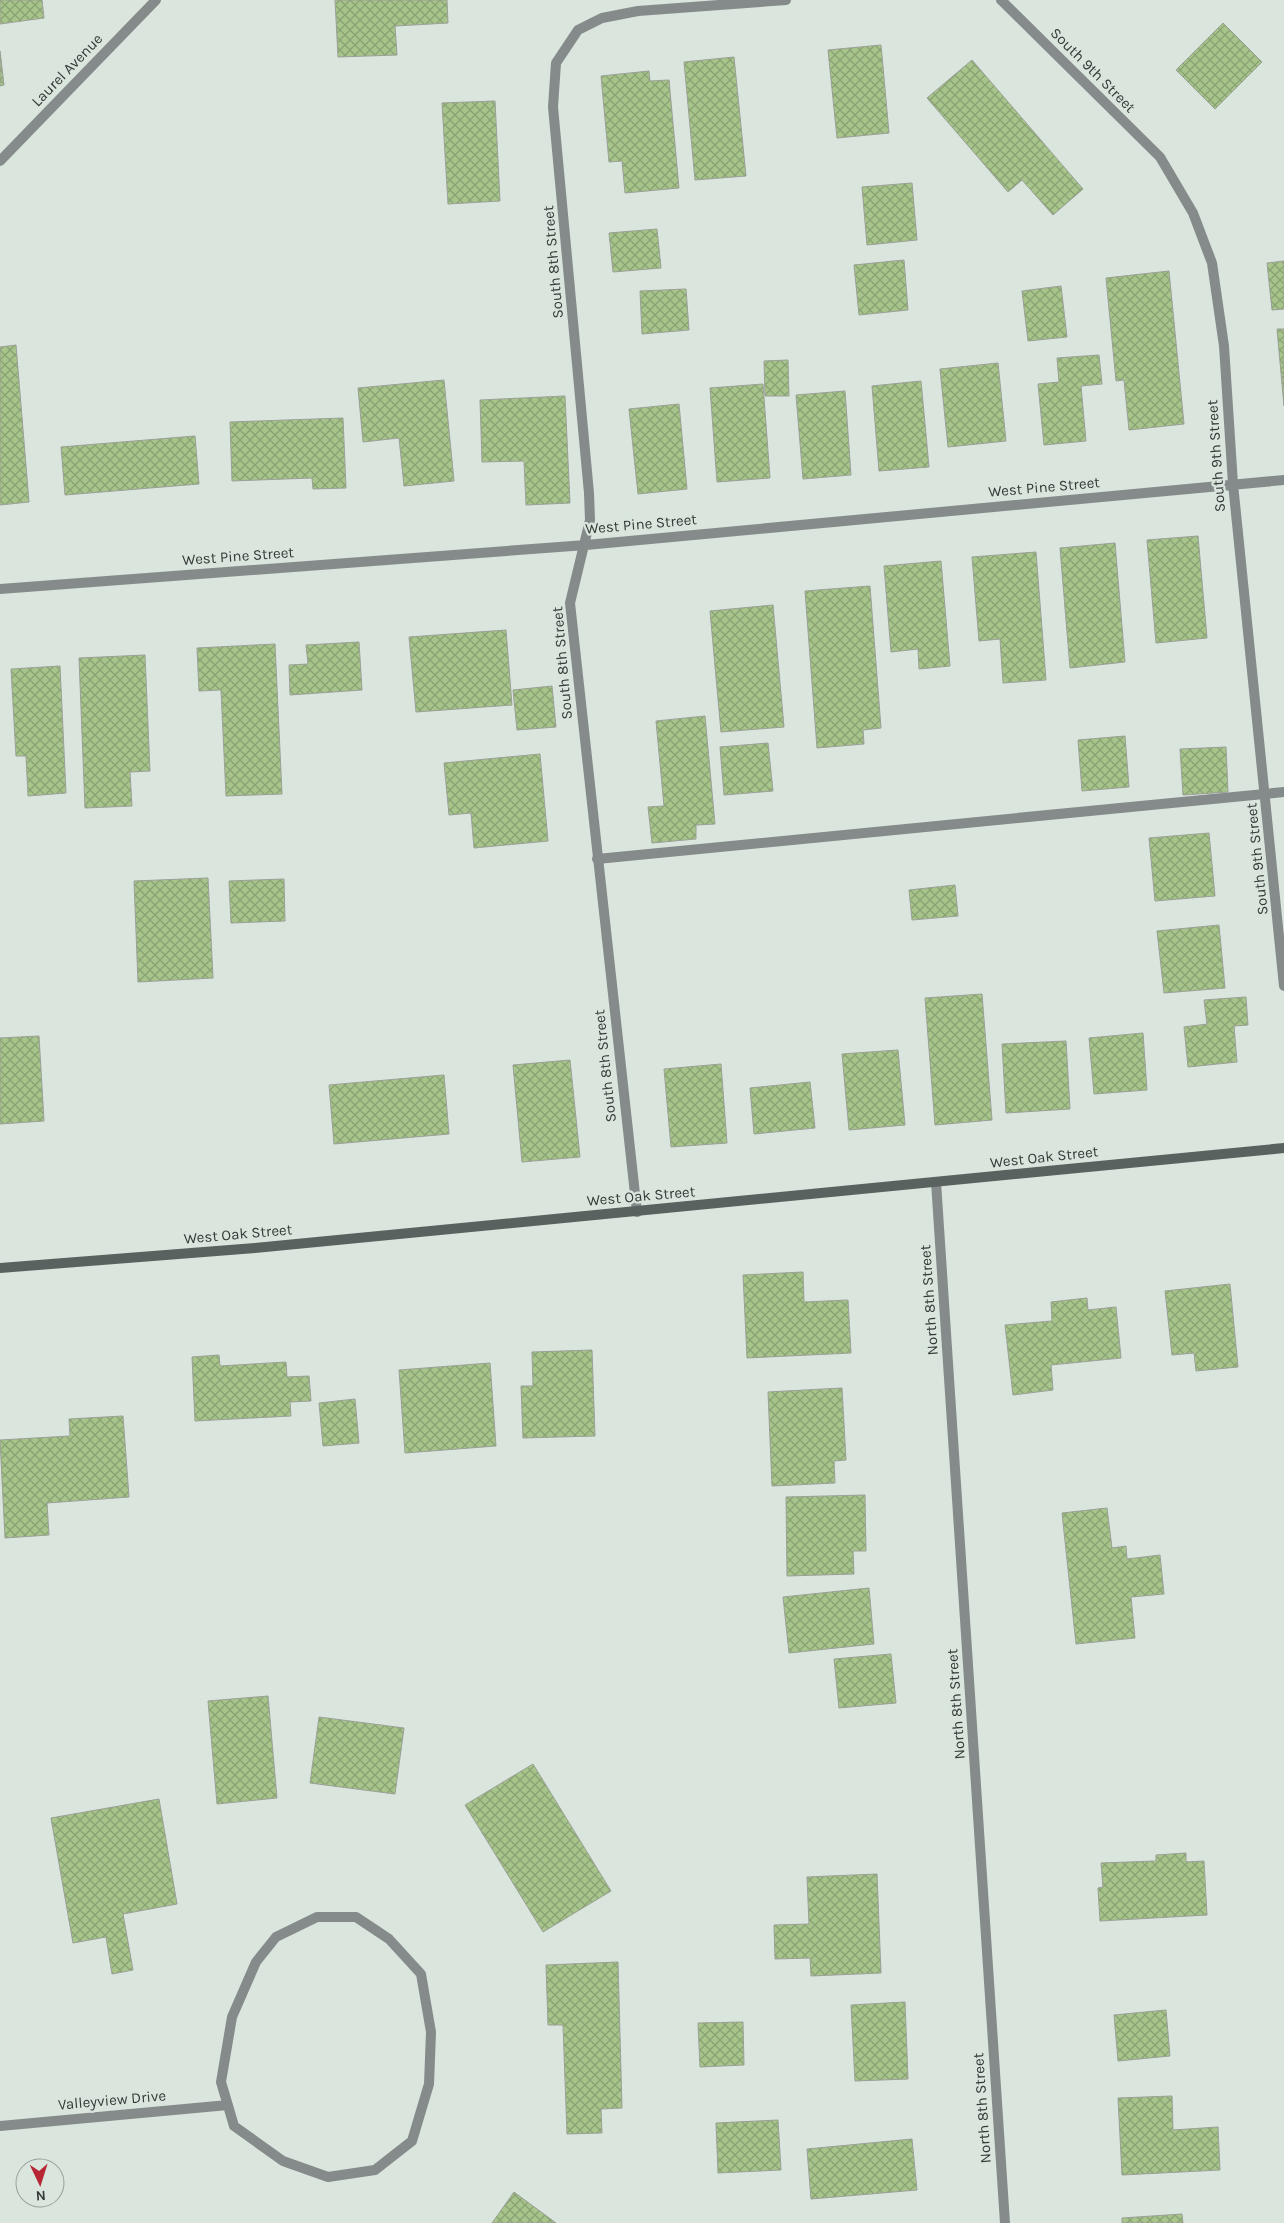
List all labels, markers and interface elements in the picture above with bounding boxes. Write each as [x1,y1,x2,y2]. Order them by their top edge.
street label: South 9th Street [1047,24,1139,116]
street label: Laurel Avenue [28,30,106,110]
street label: South 8th Street [539,204,567,319]
street label: South 9th Street [1203,399,1229,513]
street label: West Pine Street [987,473,1101,501]
street label: West Pine Street [584,510,698,538]
street label: West Pine Street [182,543,295,569]
street label: South 8th Street [548,605,576,720]
street label: South 9th Street [1242,802,1272,916]
street label: South 8th Street [590,1008,620,1123]
street label: West Oak Street [989,1142,1099,1172]
street label: West Oak Street [586,1182,696,1210]
street label: West Oak Street [183,1220,293,1248]
street label: North 8th Street [916,1244,942,1356]
street label: North 8th Street [943,1648,969,1760]
street label: North 8th Street [969,2052,995,2164]
street label: Valleyview Drive [57,2086,167,2114]
north arrow [15,2158,65,2208]
text: N [35,2187,46,2204]

